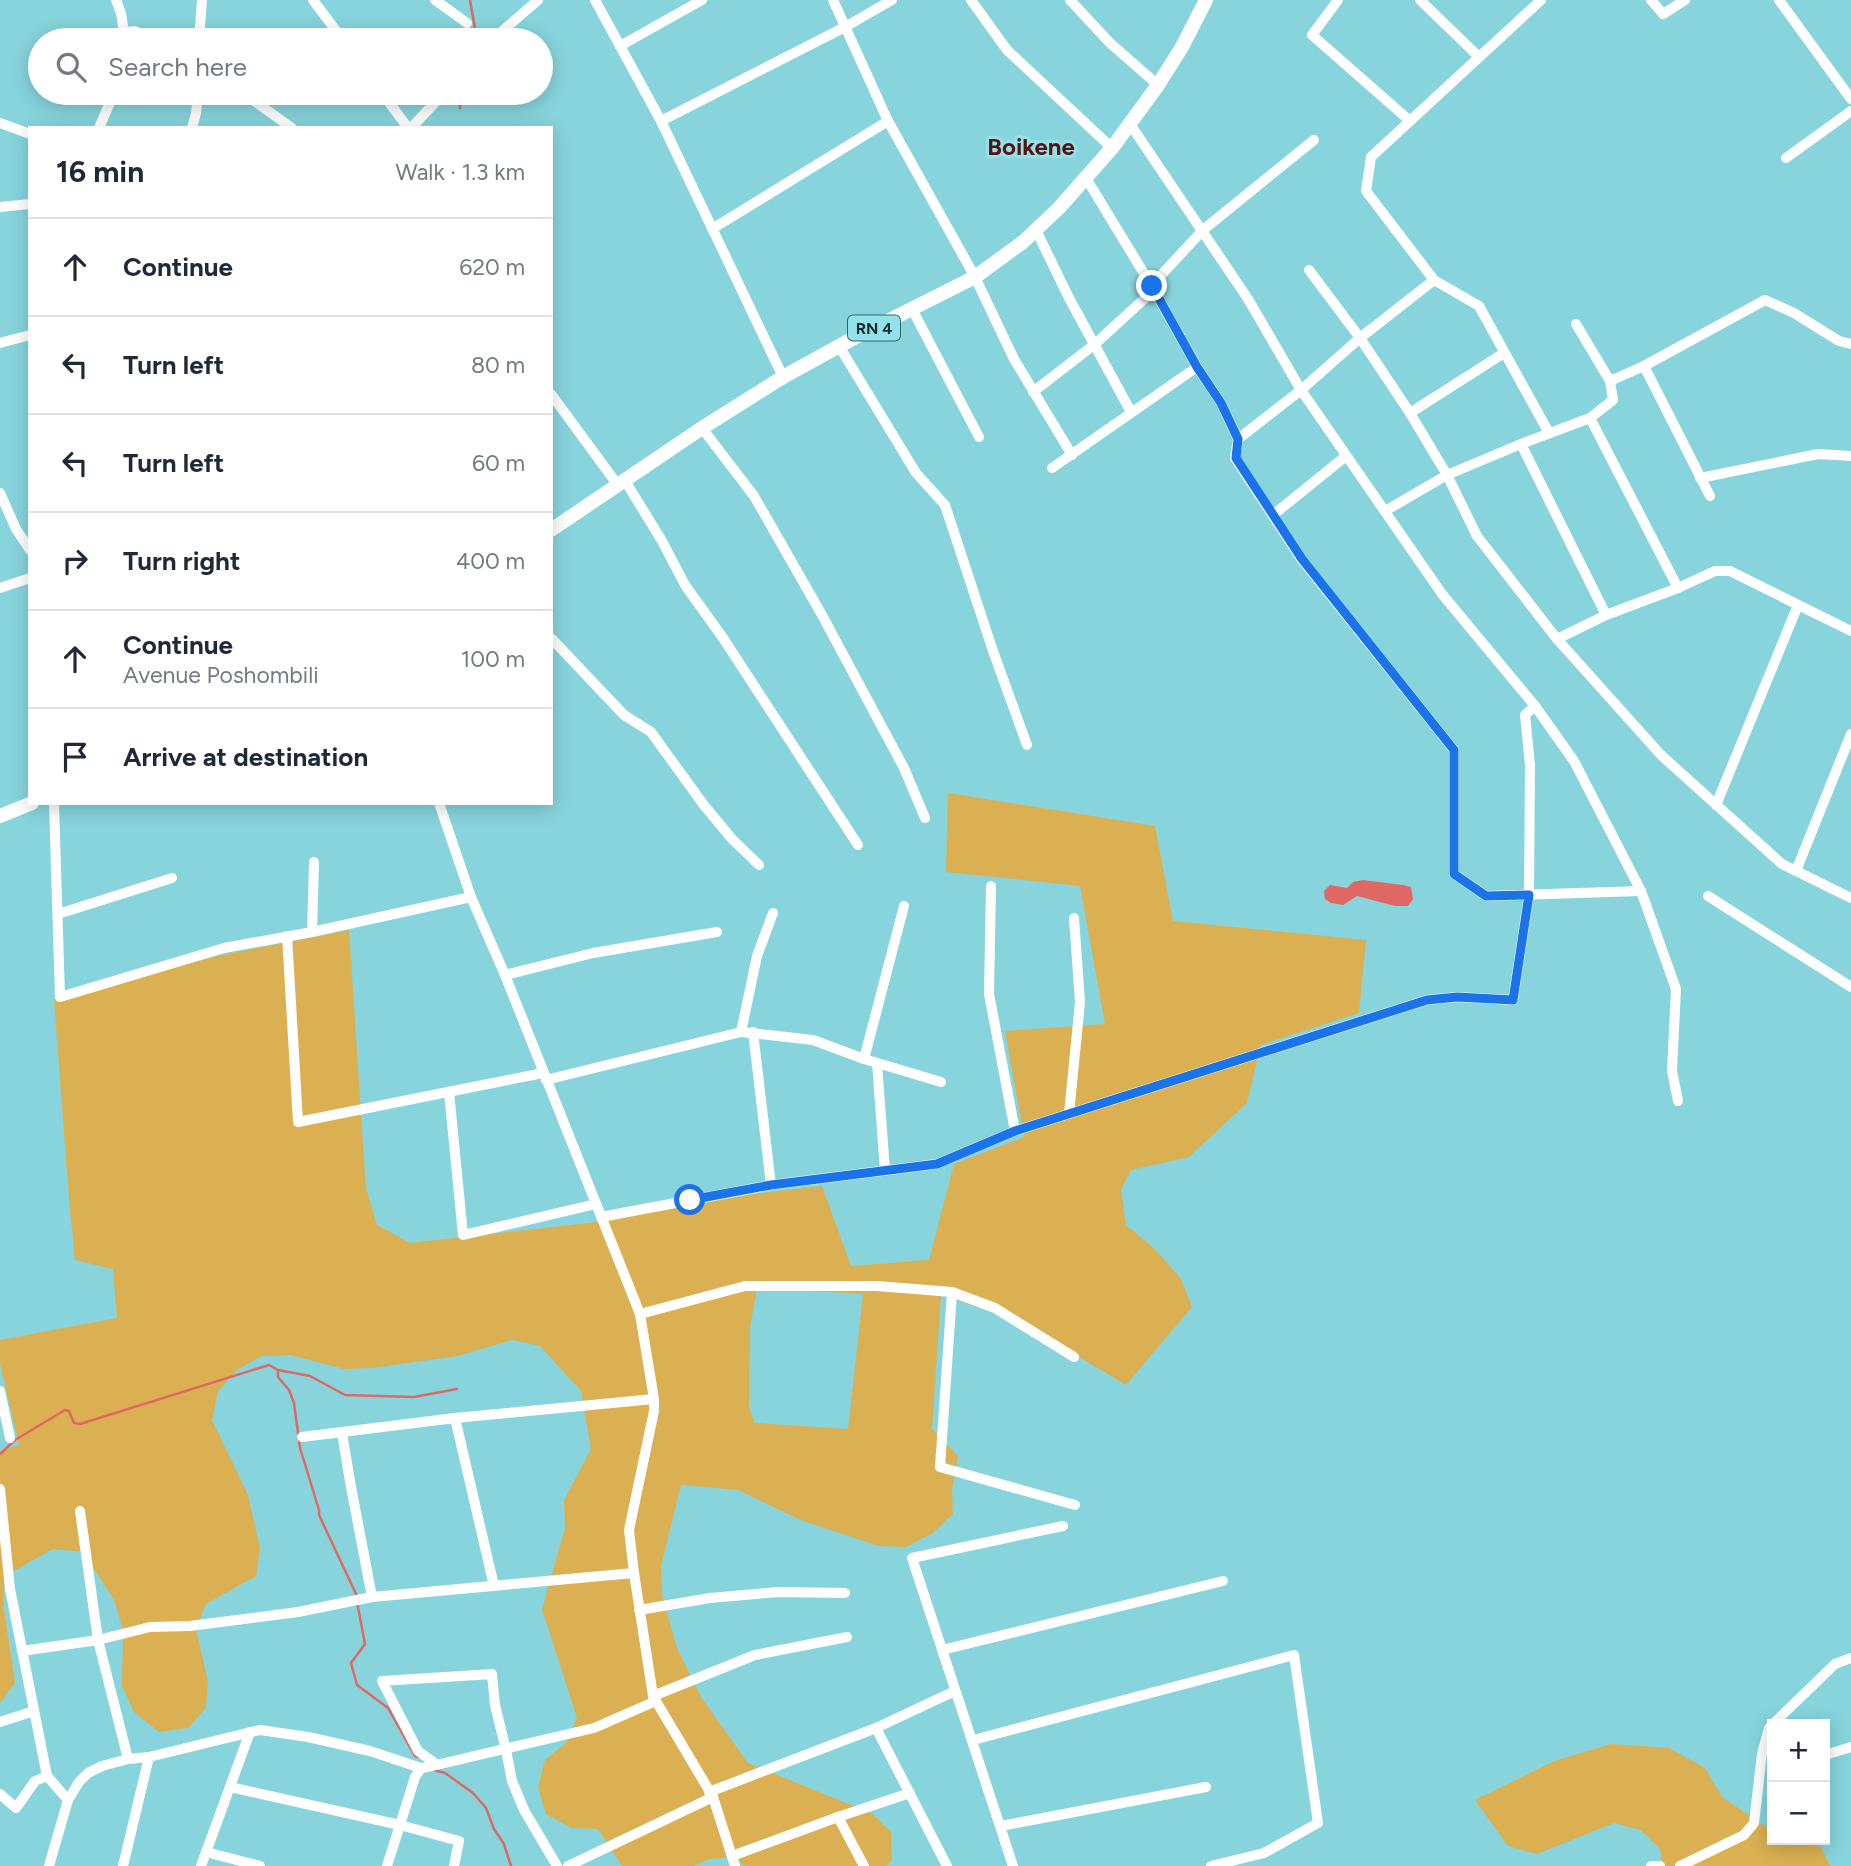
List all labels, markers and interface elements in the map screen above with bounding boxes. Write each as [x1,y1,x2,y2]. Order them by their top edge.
search box [28,28,553,105]
icon: search [52,48,90,86]
text: Search here [108,51,247,83]
district label: Boikene [987,132,1075,161]
text: 16 min [56,153,144,190]
text: Walk · 1.3 km [396,158,525,186]
icon: ahead [56,248,94,286]
text: Continue [123,251,233,283]
text: 620 m [459,253,525,281]
route end [1136,270,1167,301]
road number: RN 4 [848,316,900,340]
icon: left [56,346,94,384]
text: Turn left [123,349,224,381]
text: 80 m [471,351,525,379]
icon: left [56,444,94,482]
text: Turn left [123,447,224,479]
text: 60 m [472,449,525,477]
icon: right [56,542,94,580]
text: Turn right [123,545,240,577]
text: 400 m [456,547,525,575]
text: Continue [123,629,233,661]
icon: ahead [56,640,94,678]
text: 100 m [461,645,525,673]
text: Avenue Poshombili [123,661,319,689]
icon: arrive [56,738,94,776]
text: Arrive at destination [123,741,368,773]
route start [674,1184,705,1215]
map controls [1767,1719,1830,1845]
button: + [1767,1719,1830,1782]
button: − [1767,1782,1830,1845]

